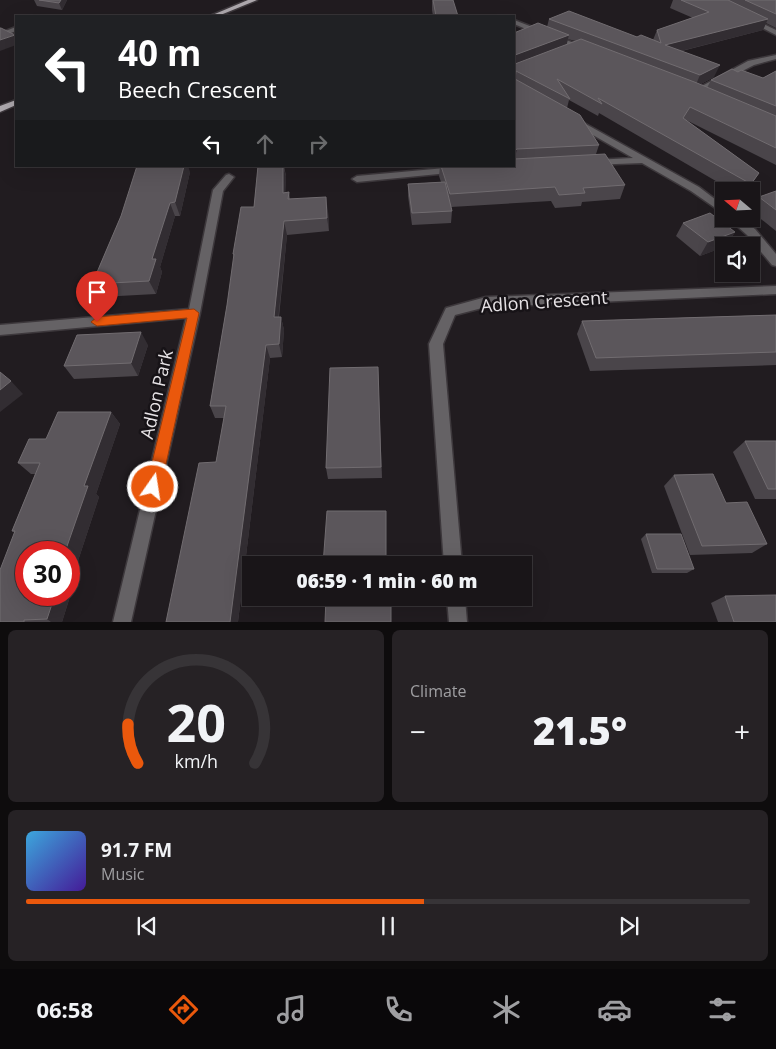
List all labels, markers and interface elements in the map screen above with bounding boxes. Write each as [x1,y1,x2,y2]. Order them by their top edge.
text: 40 m [118,29,201,76]
icon: left [35,35,100,100]
text: Beech Crescent [118,74,277,104]
icon: left [198,130,226,158]
icon: ahead [251,130,279,158]
icon: right [304,130,332,158]
north arrow [715,182,760,228]
map controls [715,182,760,282]
button: sound [715,237,760,282]
pin [76,271,118,322]
icon: arrive [83,278,111,306]
street label: Adlon Crescent [480,285,608,317]
street label: Adlon Park [134,346,178,441]
position arrow [126,460,178,512]
speed limit sign: 30 [15,541,80,606]
text: 06:59 · 1 min · 60 m [297,568,477,594]
text: Climate [410,680,467,702]
text: 20 [166,686,226,757]
text: 21.5° [533,704,627,756]
text: − [410,712,426,750]
text: + [734,712,750,750]
text: km/h [174,749,218,773]
text: 91.7 FM [101,837,172,863]
text: Music [101,863,145,885]
icon: previous [133,912,161,940]
icon: pause [374,912,402,940]
icon: next [615,912,643,940]
icon: directions [166,992,201,1027]
icon: music [274,992,309,1027]
icon: phone [381,992,416,1027]
icon: climate [489,992,524,1027]
icon: car [597,992,632,1027]
icon: filters [705,992,740,1027]
text: 06:58 [36,994,93,1024]

